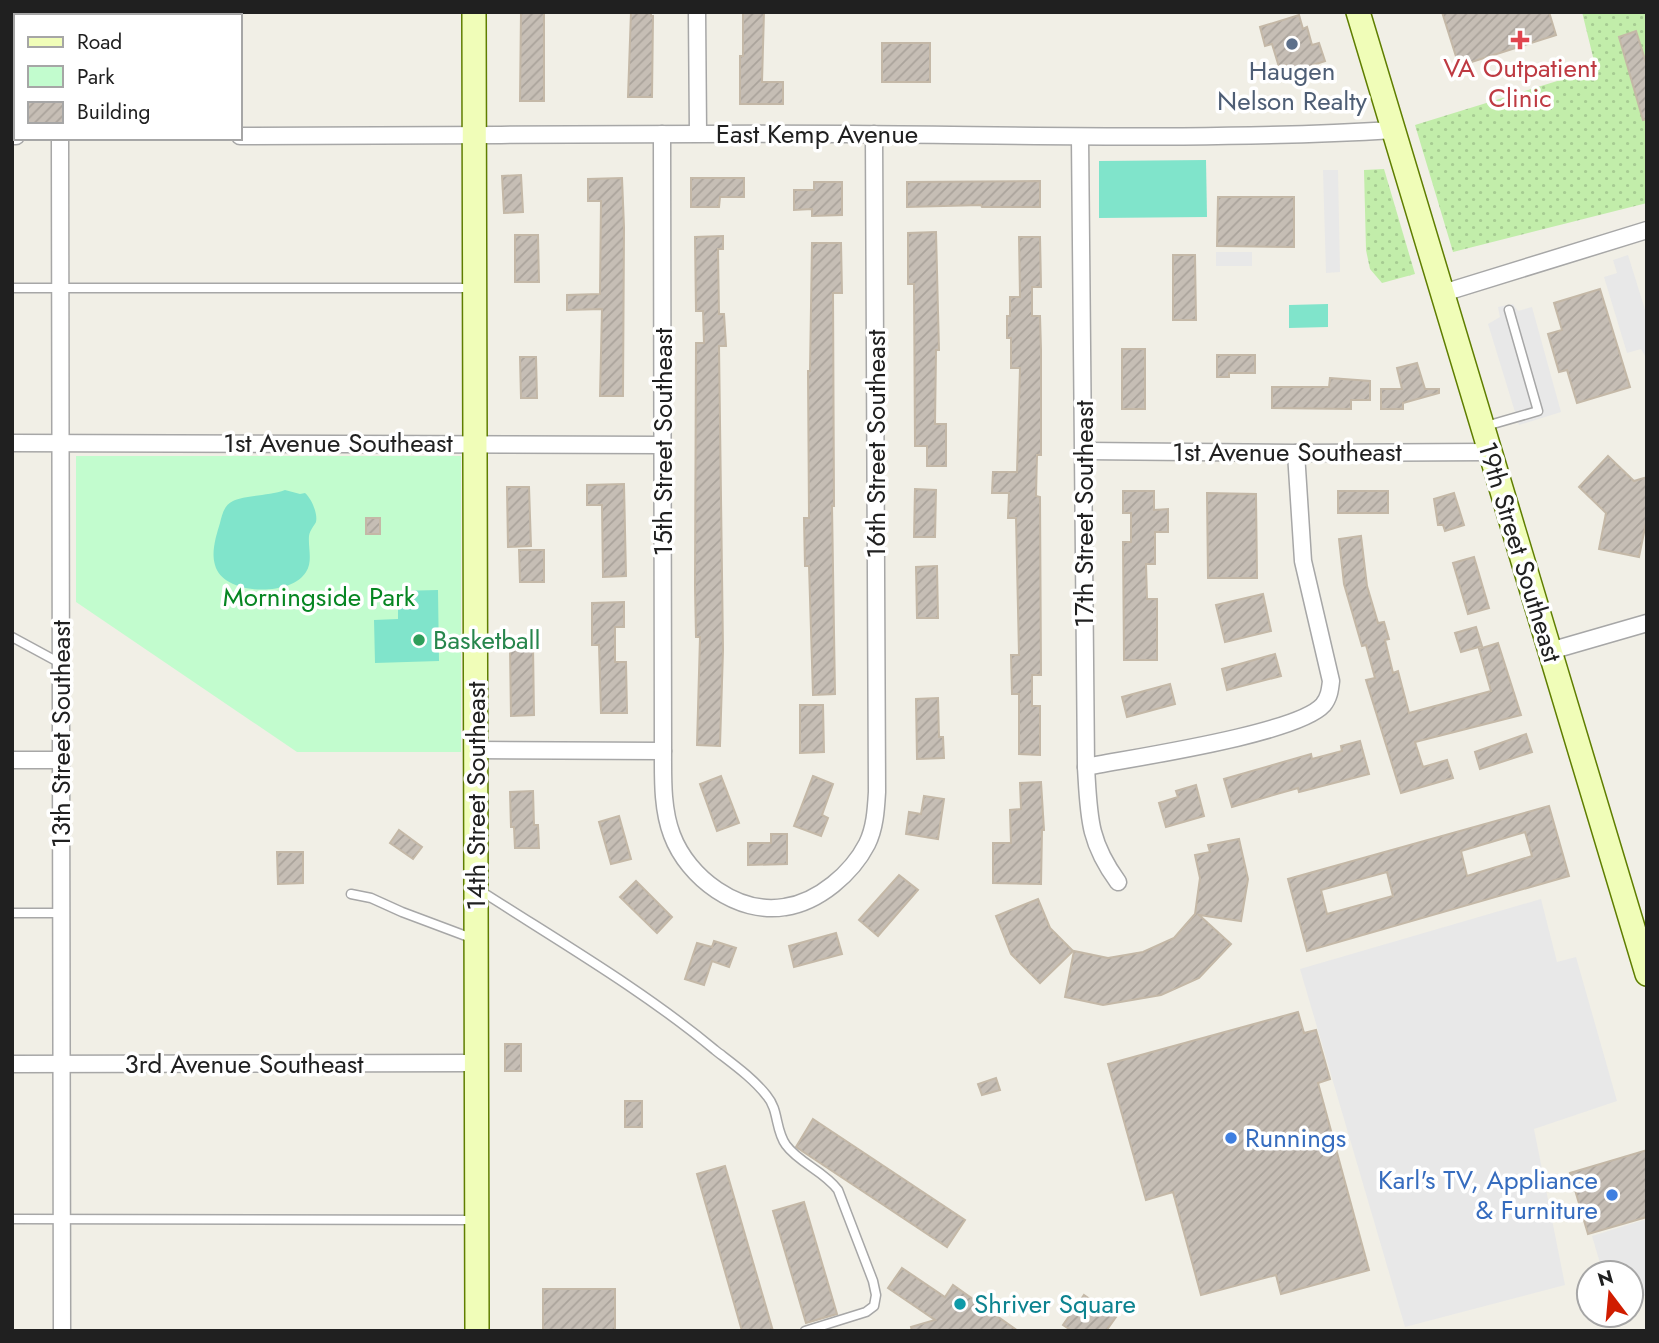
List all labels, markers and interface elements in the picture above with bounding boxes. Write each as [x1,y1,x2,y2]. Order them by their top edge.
legend [14,14,242,140]
text: Road [77,27,122,57]
marker: VA Outpatient Clinic [1510,30,1530,50]
marker: Haugen Nelson Realty [1284,36,1300,52]
place label: VA Outpatient Clinic [1443,49,1598,117]
place label: Haugen Nelson Realty [1217,52,1367,120]
text: Park [77,62,115,92]
text: Building [77,97,150,127]
street label: East Kemp Avenue [716,115,918,153]
street label: 15th Street Southeast [644,327,682,556]
street label: 16th Street Southeast [857,329,895,558]
street label: 17th Street Southeast [1065,400,1103,628]
street label: 1st Avenue Southeast [223,424,454,462]
street label: 1st Avenue Southeast [1172,433,1403,471]
street label: 19th Street Southeast [1468,437,1572,668]
park label: Morningside Park [223,578,416,616]
street label: 13th Street Southeast [42,619,80,848]
place label: Basketball [433,621,540,659]
marker: Basketball [411,632,427,648]
street label: 14th Street Southeast [457,681,495,910]
street label: 3rd Avenue Southeast [124,1045,364,1083]
place label: Runnings [1245,1119,1346,1157]
marker: Runnings [1223,1130,1239,1146]
place label: Karl's TV, Appliance & Furniture [1378,1161,1598,1229]
marker: Karl's TV, Appliance & Furniture [1604,1187,1620,1203]
north arrow [1575,1259,1645,1329]
text: N [1594,1263,1616,1293]
place label: Shriver Square [974,1285,1136,1323]
marker: Shriver Square [952,1296,968,1312]

